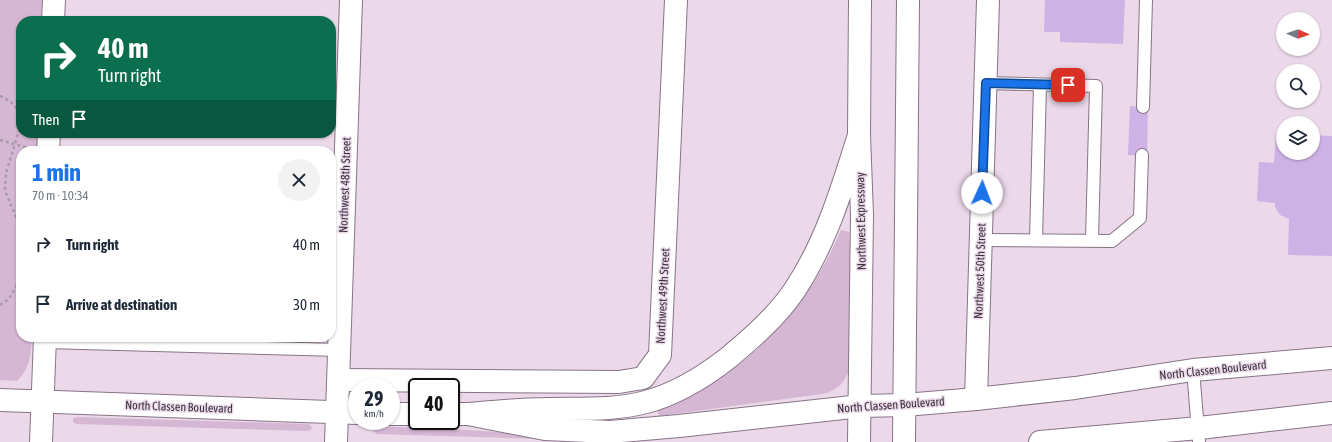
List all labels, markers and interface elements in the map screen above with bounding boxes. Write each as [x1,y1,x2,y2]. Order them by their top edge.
north arrow [1276,12,1320,56]
map controls [1276,12,1320,160]
icon: right [32,32,84,84]
text: 40 m [98,32,148,64]
button: search [1276,64,1320,108]
text: Turn right [98,65,161,86]
pin [1051,68,1085,102]
icon: arrive [1057,74,1079,96]
icon: arrive [68,108,90,130]
text: Then [32,111,60,128]
button: layers [1276,116,1320,160]
street label: Northwest 48th Street [336,136,354,233]
text: 1 min [32,159,81,186]
button: close [278,159,320,201]
street label: Northwest Expressway [853,172,869,270]
position arrow [961,172,1003,214]
text: 70 m · 10:34 [32,188,89,203]
street label: Northwest 50th Street [971,222,989,319]
icon: right [32,233,54,255]
text: Turn right [66,236,119,253]
text: 40 m [293,236,320,253]
street label: Northwest 49th Street [654,247,673,344]
icon: arrive [32,293,54,315]
text: Arrive at destination [66,296,177,313]
text: 30 m [293,296,320,313]
street label: North Classen Boulevard [1159,357,1267,383]
speed limit sign: 40 [408,378,460,430]
text: 29 [365,387,383,410]
street label: North Classen Boulevard [837,394,945,416]
street label: North Classen Boulevard [125,398,233,416]
text: km/h [364,408,384,419]

